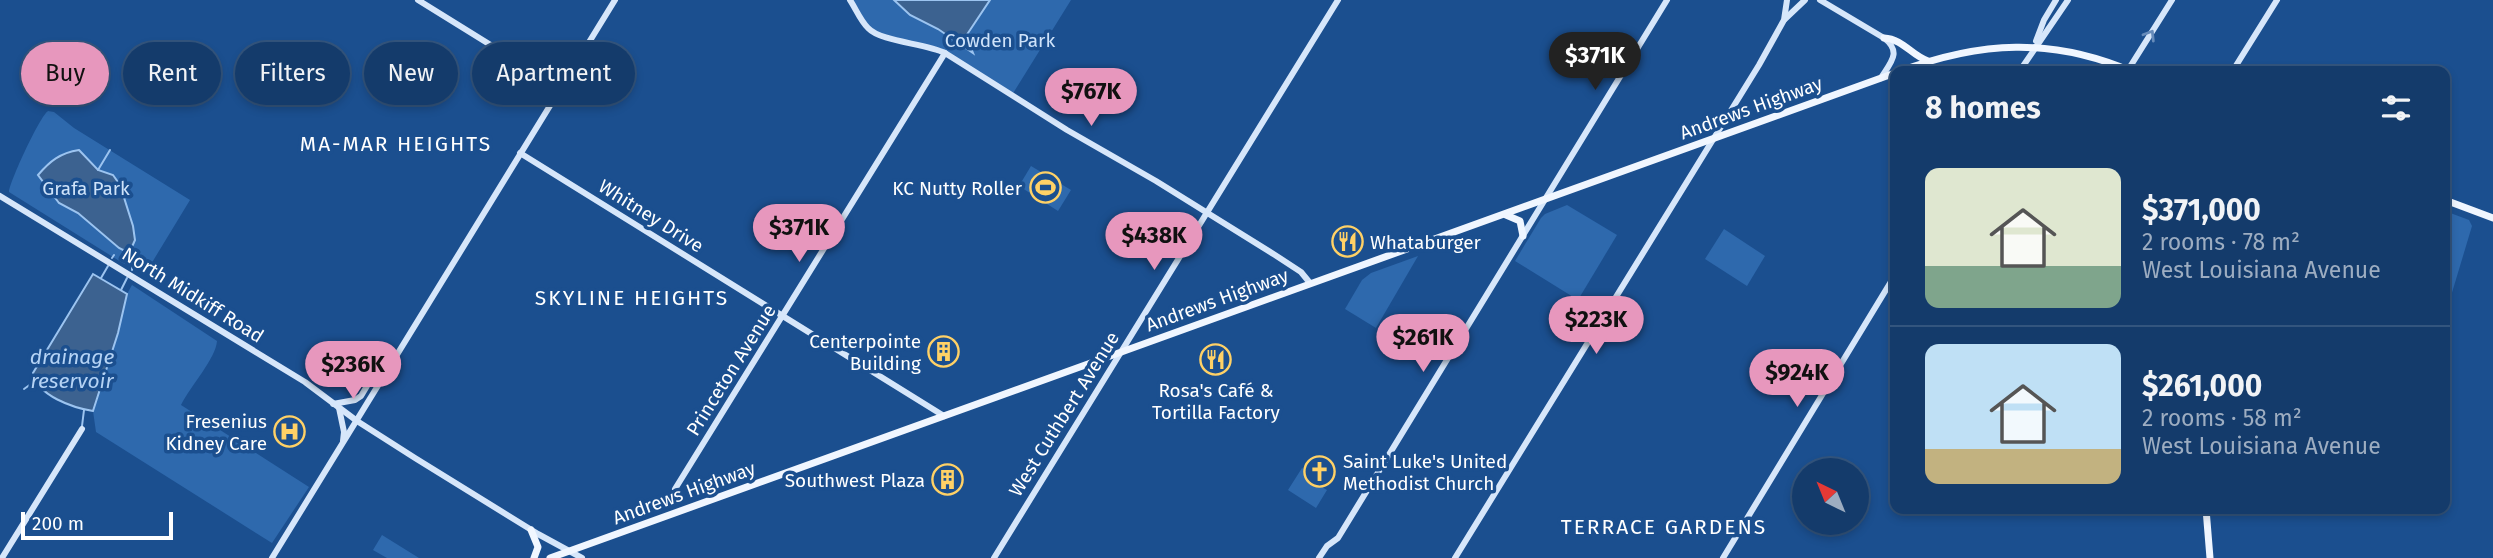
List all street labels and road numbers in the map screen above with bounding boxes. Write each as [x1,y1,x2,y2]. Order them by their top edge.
street label: Andrews Highway [1677,71,1826,144]
street label: Whitney Drive [594,175,708,257]
street label: North Midkiff Road [118,242,268,348]
street label: Andrews Highway [1143,263,1292,336]
street label: Princeton Avenue [681,300,781,440]
street label: West Cuthbert Avenue [1004,327,1124,501]
street label: Andrews Highway [610,456,759,529]

